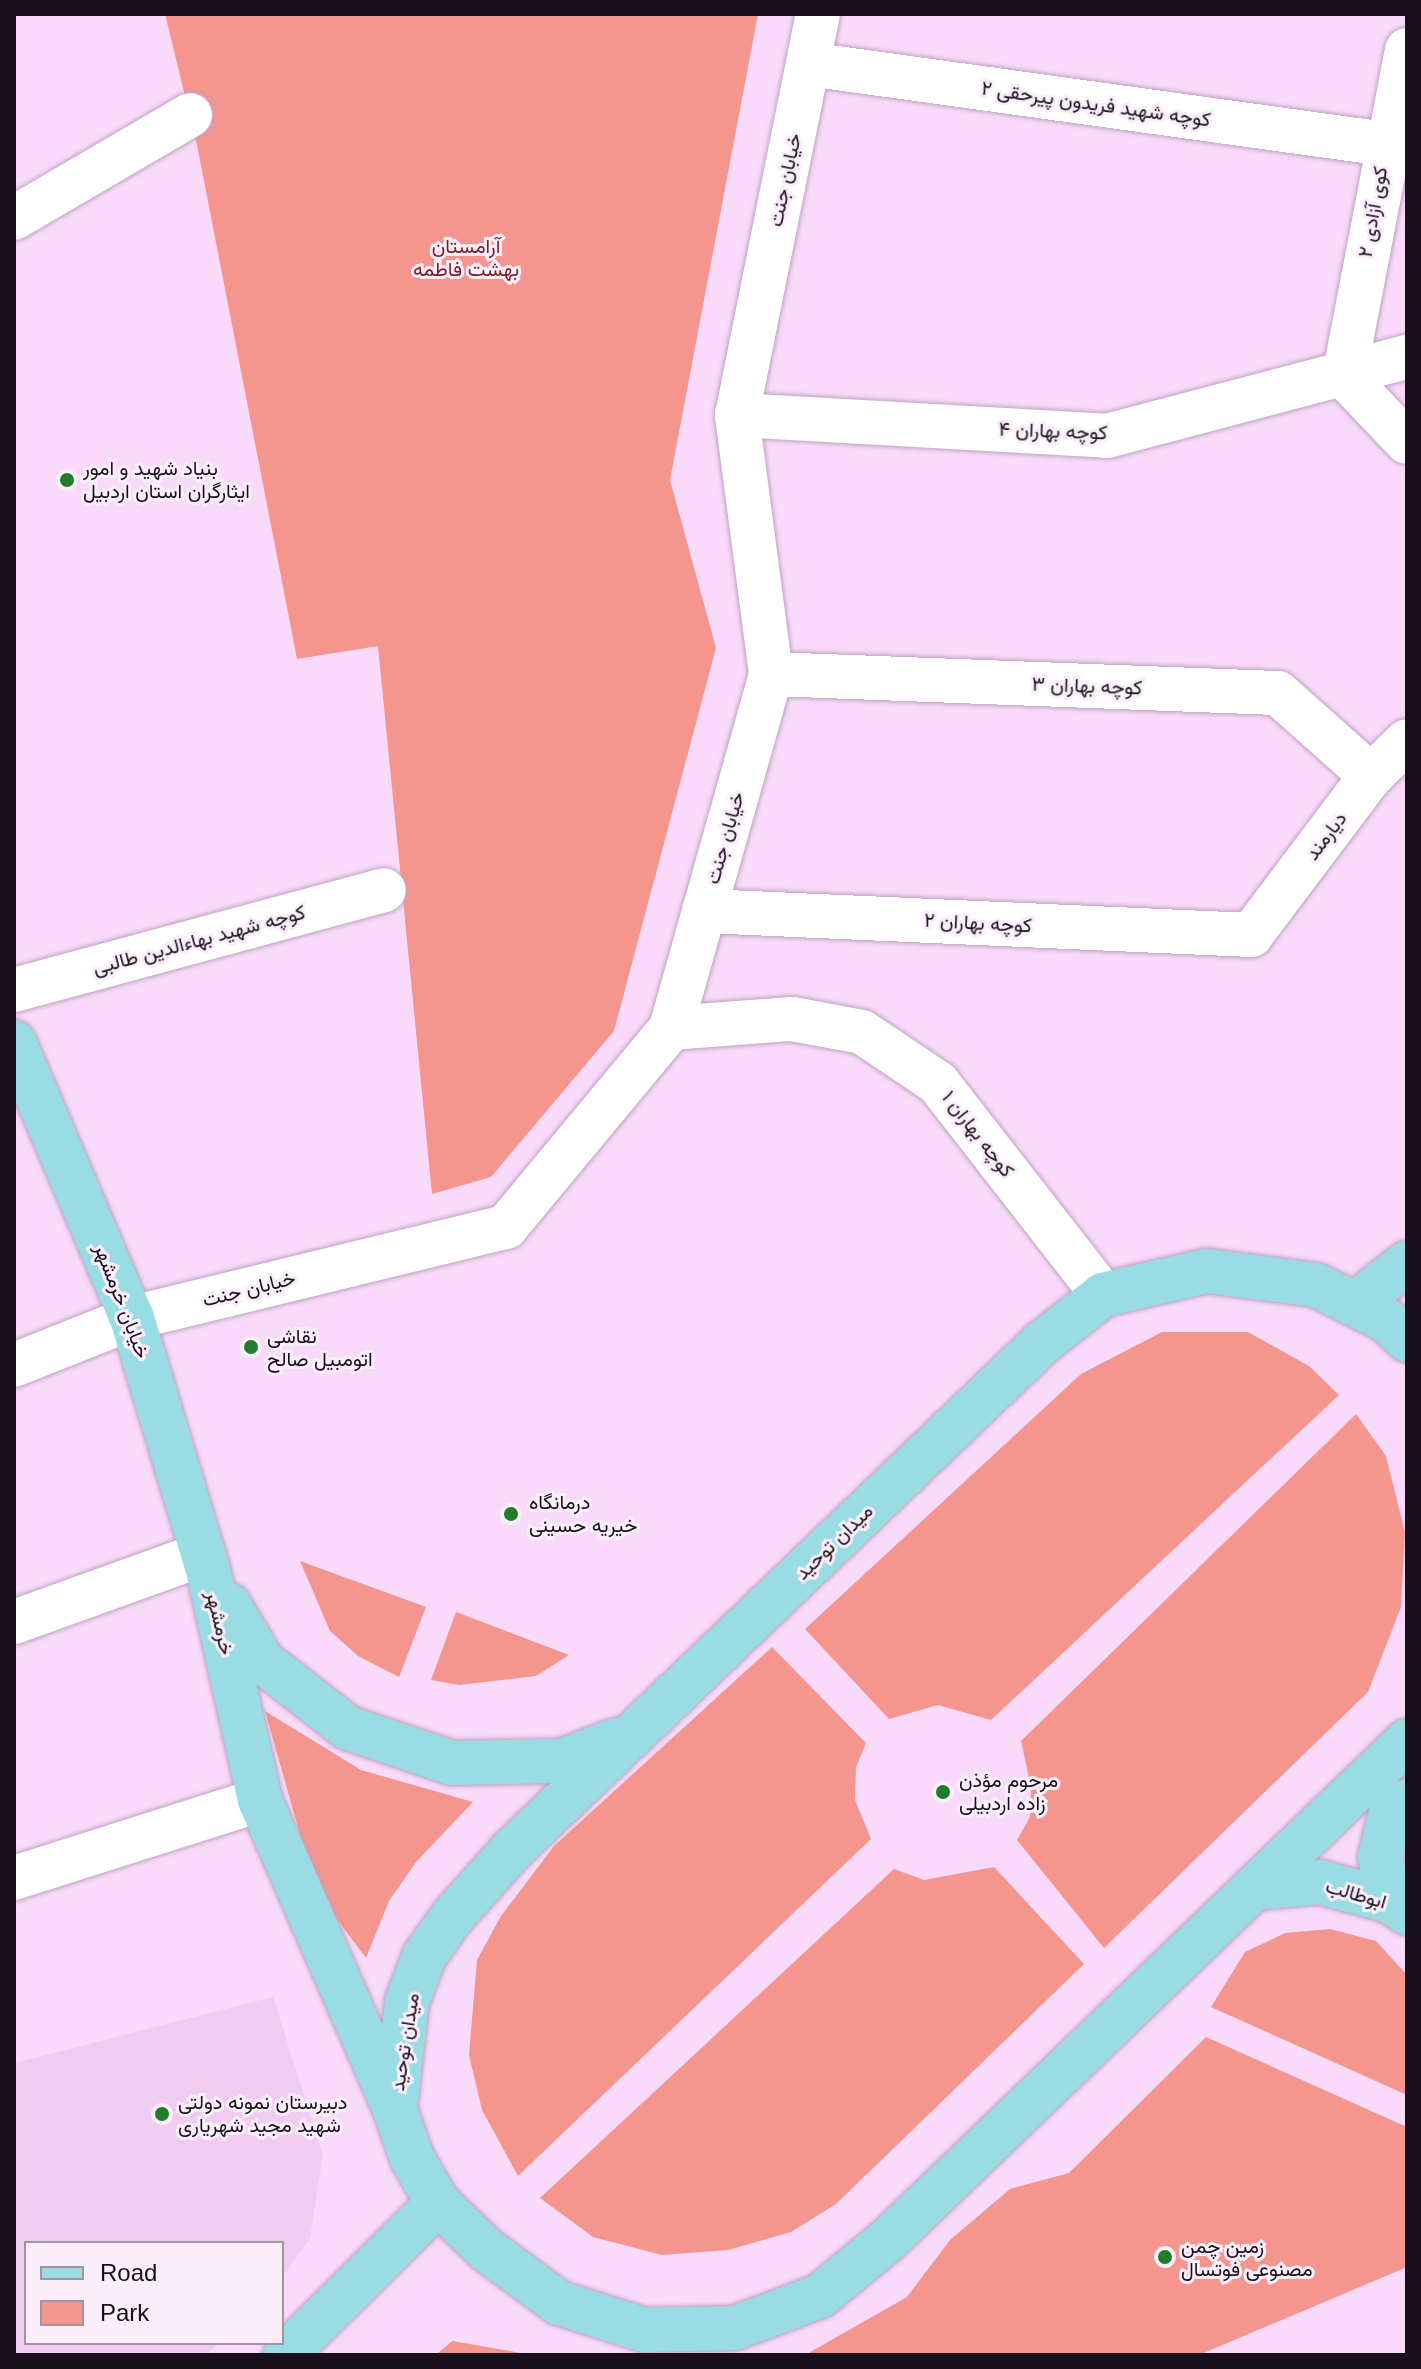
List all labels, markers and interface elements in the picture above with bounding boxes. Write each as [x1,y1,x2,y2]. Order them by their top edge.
street label: کوچه شهید فریدون پیرحقی ۲ [980,76,1212,132]
street label: خیابان جنت [763,131,807,229]
street label: کوی آزادی ۲ [1353,165,1393,259]
park label: آرامستان بهشت فاطمه [413,235,519,282]
street label: کوچه بهاران ۴ [998,417,1108,445]
place label: بنیاد شهید و امور ایثارگران استان اردبیل [83,456,250,503]
marker: بنیاد شهید و امور ایثارگران استان اردبیل [58,471,76,489]
street label: کوچه بهاران ۳ [1031,672,1143,700]
street label: خیابان جنت [700,789,750,887]
street label: دیارمند [1300,807,1352,865]
street label: کوچه شهید بهاءالدین طالبی [90,900,308,980]
street label: کوچه بهاران ۲ [924,908,1032,938]
street label: کوچه بهاران ۱ [937,1086,1019,1182]
street label: خیابان خرمشهر [89,1240,155,1362]
street label: خیابان جنت [200,1266,298,1312]
place label: نقاشی اتومبیل صالح [267,1324,373,1371]
marker: نقاشی اتومبیل صالح [242,1338,260,1356]
place label: درمانگاه خیریه حسینی [529,1490,637,1537]
street label: میدان توحید [790,1499,878,1585]
marker: درمانگاه خیریه حسینی [500,1503,522,1525]
street label: خرمشهر [201,1589,239,1657]
place label: مرحوم مؤذن زاده اردبیلی [959,1768,1058,1815]
marker: مرحوم مؤذن زاده اردبیلی [934,1783,952,1801]
street label: ابوطالب [1323,1874,1389,1914]
street label: میدان توحید [385,1991,425,2093]
place label: دبیرستان نمونه دولتی شهید مجید شهریاری [178,2090,347,2137]
marker: دبیرستان نمونه دولتی شهید مجید شهریاری [153,2105,171,2123]
place label: زمین چمن مصنوعی فوتسال [1181,2234,1313,2281]
legend [24,2241,284,2345]
marker: زمین چمن مصنوعی فوتسال [1156,2248,1174,2266]
text: Road [100,2259,157,2286]
text: Park [100,2299,149,2326]

